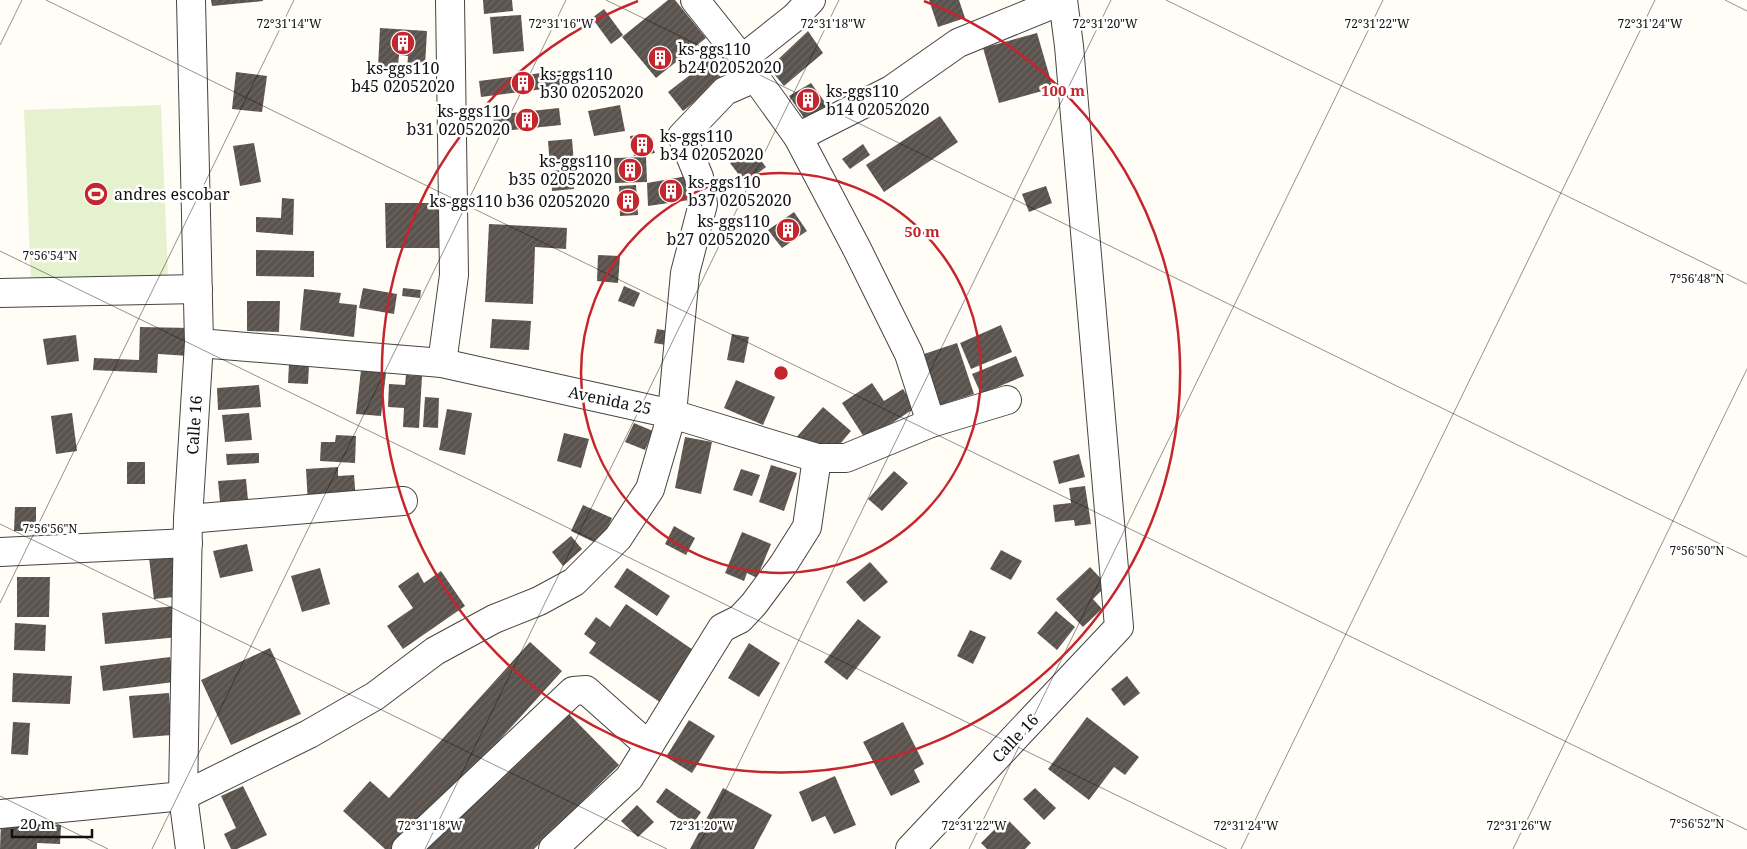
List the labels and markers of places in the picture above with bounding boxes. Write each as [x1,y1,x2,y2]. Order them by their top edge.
building icon: ks-ggs110 b45 02052020 [390,30,416,56]
place label: ks-ggs110 b24 02052020 [678,38,781,78]
building icon: ks-ggs110 b24 02052020 [647,45,673,71]
place label: ks-ggs110 b45 02052020 [351,57,455,97]
place label: ks-ggs110 b30 02052020 [540,63,643,103]
building icon: ks-ggs110 b30 02052020 [510,70,536,96]
place label: ks-ggs110 b14 02052020 [826,80,929,120]
building icon: ks-ggs110 b14 02052020 [795,87,821,113]
place label: ks-ggs110 b31 02052020 [407,100,510,140]
building icon: ks-ggs110 b31 02052020 [514,107,540,133]
place label: ks-ggs110 b34 02052020 [660,125,763,165]
building icon: ks-ggs110 b34 02052020 [629,132,655,158]
place label: ks-ggs110 b35 02052020 [509,150,612,190]
building icon: ks-ggs110 b35 02052020 [617,157,643,183]
place label: ks-ggs110 b37 02052020 [688,171,791,211]
building icon: ks-ggs110 b37 02052020 [658,178,684,204]
sports icon: andres escobar [83,181,109,207]
place label: andres escobar [114,183,230,205]
building icon: ks-ggs110 b36 02052020 [615,188,641,214]
place label: ks-ggs110 b36 02052020 [430,190,610,212]
place label: ks-ggs110 b27 02052020 [667,210,770,250]
building icon: ks-ggs110 b27 02052020 [775,217,801,243]
centre of rings [772,364,790,382]

